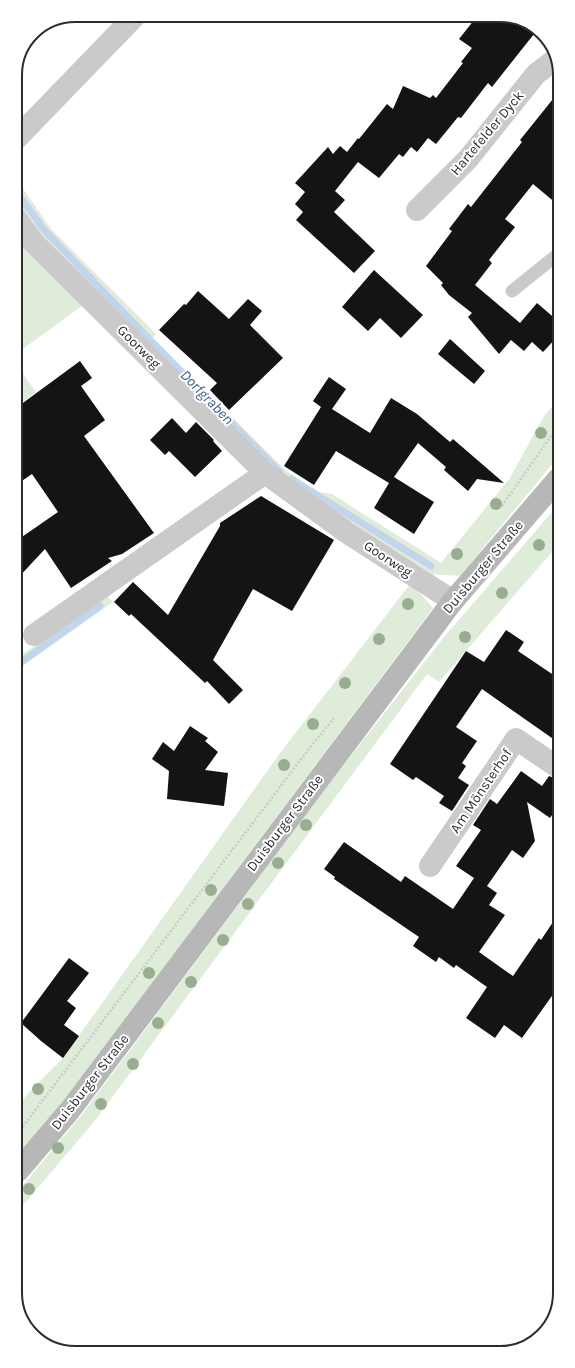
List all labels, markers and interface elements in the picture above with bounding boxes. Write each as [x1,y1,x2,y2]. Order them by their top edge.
street label: Hartefelder Dyck [447,87,527,179]
street label: Goorweg [114,322,164,372]
water label: Dorfgraben [177,366,237,428]
street label: Duisburger Straße [439,517,527,617]
street label: Goorweg [360,537,416,581]
street label: Am Mönsterhof [446,745,516,836]
street label: Duisburger Straße [243,771,327,875]
street label: Duisburger Straße [47,1031,133,1133]

